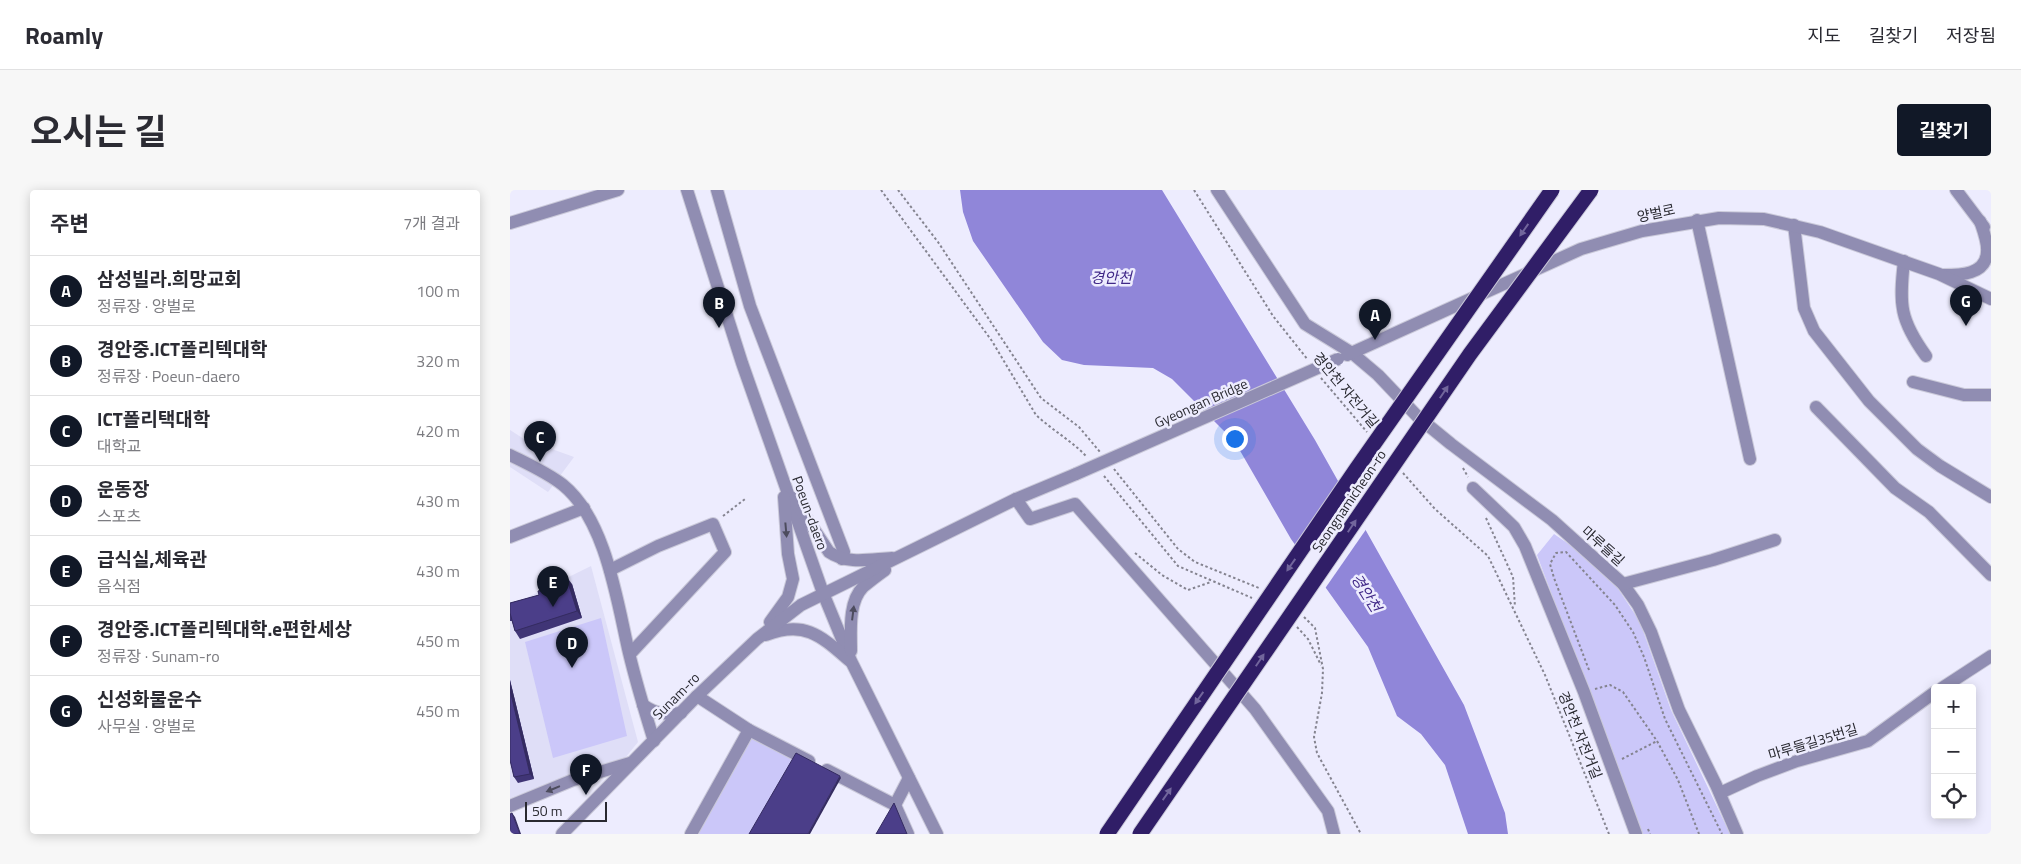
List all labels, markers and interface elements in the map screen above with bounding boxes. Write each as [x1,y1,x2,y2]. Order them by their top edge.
text: Roamly [25,17,103,53]
text: 지도 [1808,22,1841,49]
text: 길찾기 [1869,22,1918,49]
text: 저장됨 [1946,22,1996,49]
text: 오시는 길 [30,104,167,158]
button: 길찾기 [1897,104,1991,156]
street label: 양벌로 [1635,198,1677,227]
text: 주변 [50,207,89,239]
text: 7개 결과 [403,211,460,235]
one-way arrow [1519,223,1529,237]
text: 삼성빌라.희망교회 [97,264,242,293]
water label: 경안천 [1090,266,1134,289]
text: A [61,279,71,303]
text: 100 m [416,279,460,303]
pin: G [1950,285,1982,326]
pin: B [703,287,735,328]
text: 정류장 · 양벌로 [97,294,196,318]
pin: A [1359,299,1391,340]
text: 경안중.ICT폴리텍대학 [97,334,267,363]
street label: 경안천 자전거길 [1308,347,1384,432]
text: B [61,349,71,373]
text: 320 m [416,349,460,373]
text: 정류장 · Poeun-daero [97,364,240,388]
street label: Gyeongan Bridge [1151,373,1251,433]
one-way arrow [1439,385,1449,399]
text: ICT폴리택대학 [97,404,210,433]
text: C [62,419,70,443]
text: 420 m [416,419,460,443]
pin: C [524,421,556,462]
your location [1222,426,1248,452]
text: 대학교 [97,434,141,458]
street label: Seongnamicheon-ro [1306,445,1391,556]
street label: Poeun-daero [787,473,834,553]
text: 운동장 [97,474,149,503]
text: D [61,489,71,513]
text: 430 m [416,489,460,513]
text: 스포츠 [97,504,141,528]
one-way arrow [1347,519,1357,533]
street label: 마루들길 [1577,521,1630,571]
one-way arrow [782,523,790,539]
text: 급식실,체육관 [97,544,207,573]
one-way arrow [1286,558,1296,571]
text: E [62,559,70,583]
text: 430 m [416,559,460,583]
pin: E [537,566,569,607]
water label: 경안천 [1346,569,1388,618]
text: 음식점 [97,574,141,598]
one-way arrow [849,604,857,620]
text: 경안중.ICT폴리텍대학.e편한세상 [97,614,352,643]
pin: D [556,627,588,668]
text: F [62,629,70,653]
text: 450 m [416,629,460,653]
text: 정류장 · Sunam-ro [97,644,220,668]
one-way arrow [1255,653,1265,667]
street label: Sunam-ro [647,667,704,724]
text: 신성화물운수 [97,684,202,713]
map controls [1931,684,1976,819]
button: + [1931,684,1976,729]
street label: 경안천 자전거길 [1553,688,1608,782]
one-way arrow [1194,692,1204,705]
text: G [61,699,71,723]
text: 450 m [416,699,460,723]
text: 사무실 · 양벌로 [97,714,196,738]
street label: 마루들길35번길 [1765,718,1860,765]
button: − [1931,729,1976,774]
pin: F [570,754,602,795]
button: locate [1931,774,1976,819]
one-way arrow [545,785,560,793]
one-way arrow [1162,787,1172,801]
scale bar [525,799,608,822]
text: 50 m [532,800,562,821]

